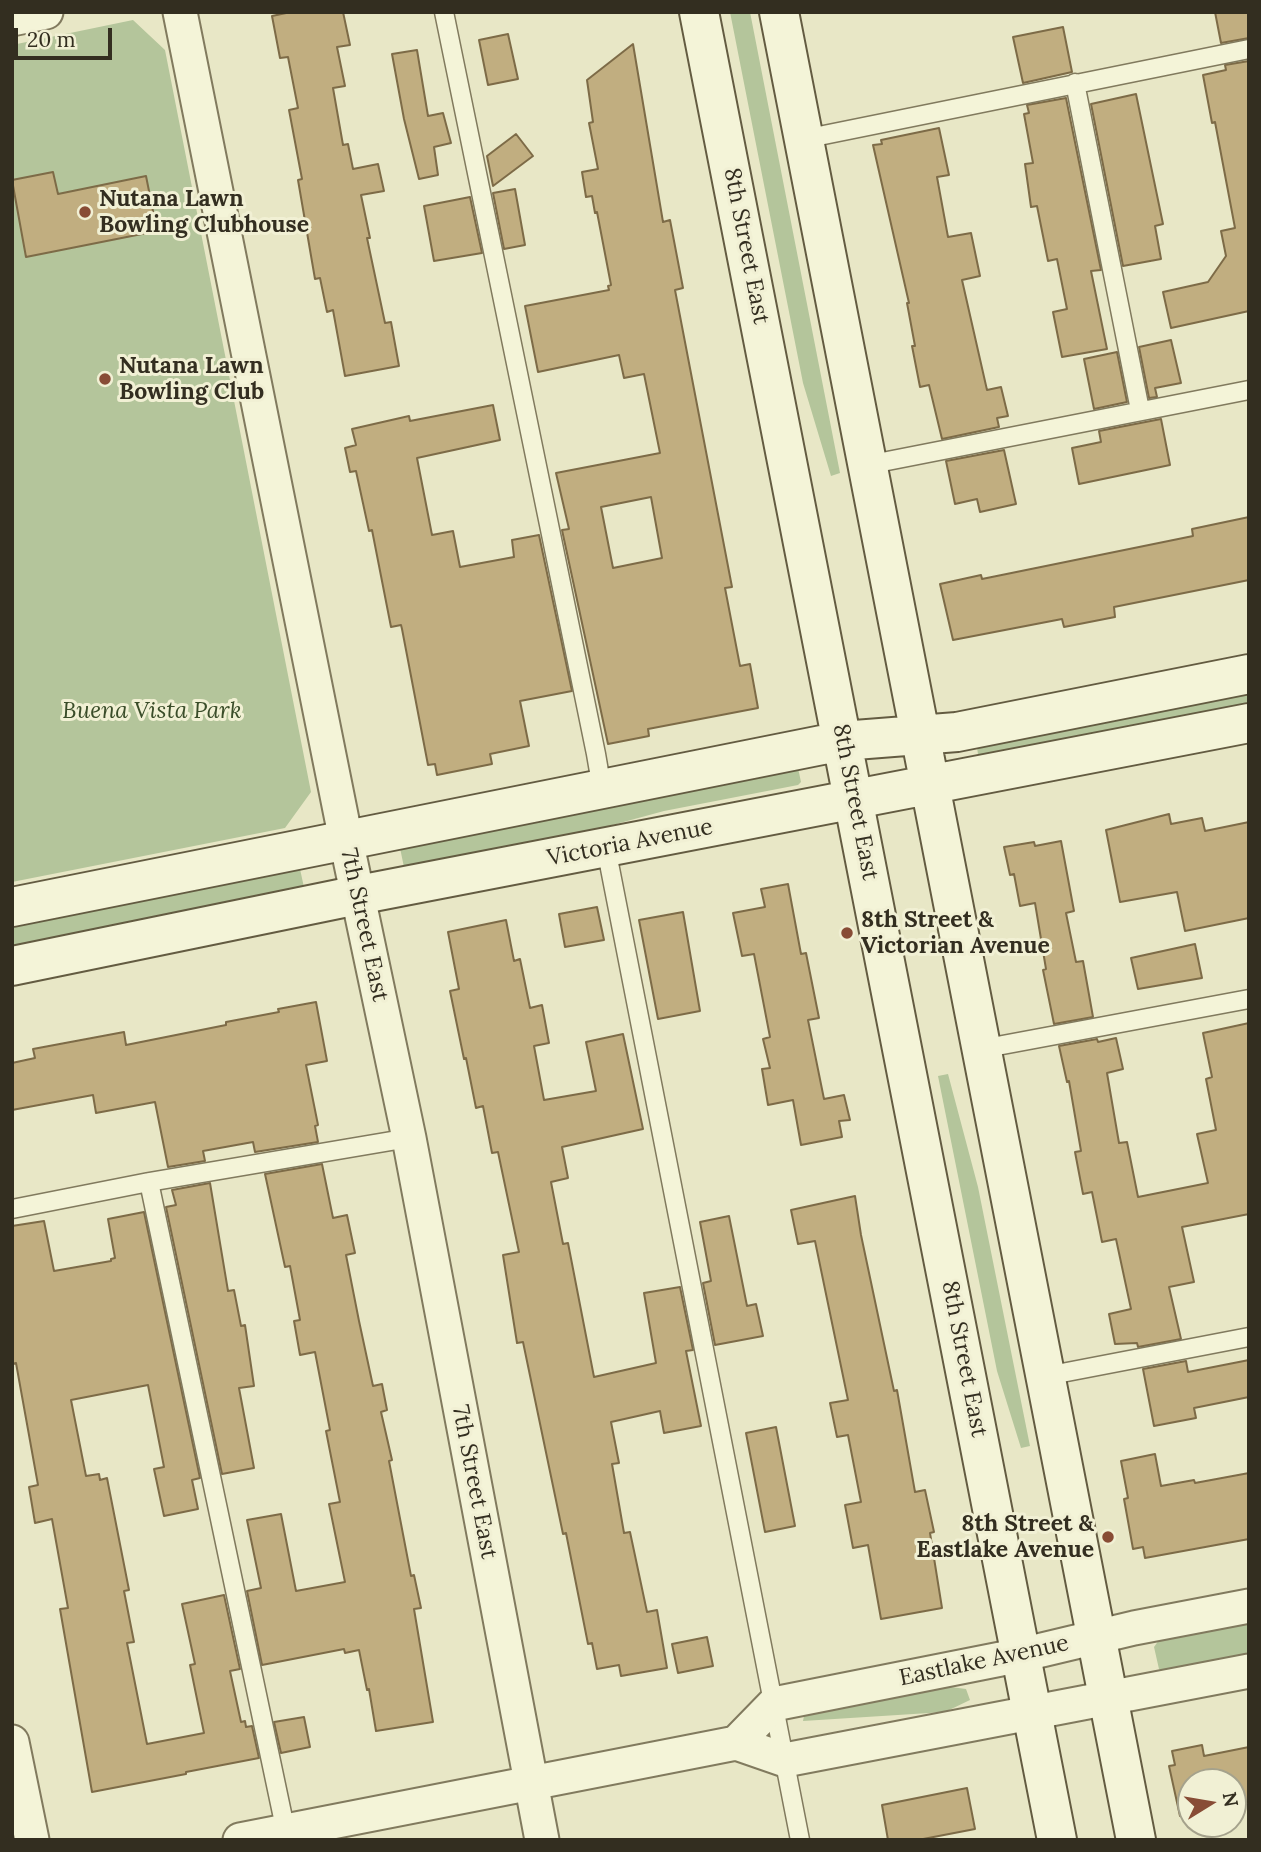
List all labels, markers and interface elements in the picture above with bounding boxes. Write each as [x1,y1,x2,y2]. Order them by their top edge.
scale bar [18,14,116,58]
text: 20 m [27,26,76,53]
street label: 8th Street East [717,166,775,326]
place label: Nutana Lawn Bowling Clubhouse [99,185,309,239]
marker: Nutana Lawn Bowling Clubhouse [77,204,93,220]
place label: Nutana Lawn Bowling Club [119,352,264,406]
marker: Nutana Lawn Bowling Club [97,371,113,387]
park label: Buena Vista Park [62,697,242,725]
street label: 8th Street East [826,722,884,882]
street label: Victoria Avenue [545,813,715,873]
street label: 7th Street East [334,846,394,1004]
place label: 8th Street & Victorian Avenue [861,906,1050,960]
marker: 8th Street & Victorian Avenue [839,925,855,941]
street label: 8th Street East [935,1279,993,1439]
street label: 7th Street East [446,1403,502,1561]
place label: 8th Street & Eastlake Avenue [916,1510,1094,1564]
marker: 8th Street & Eastlake Avenue [1100,1529,1116,1545]
street label: Eastlake Avenue [897,1630,1071,1692]
north arrow [1177,1768,1247,1838]
text: N [1217,1790,1244,1809]

